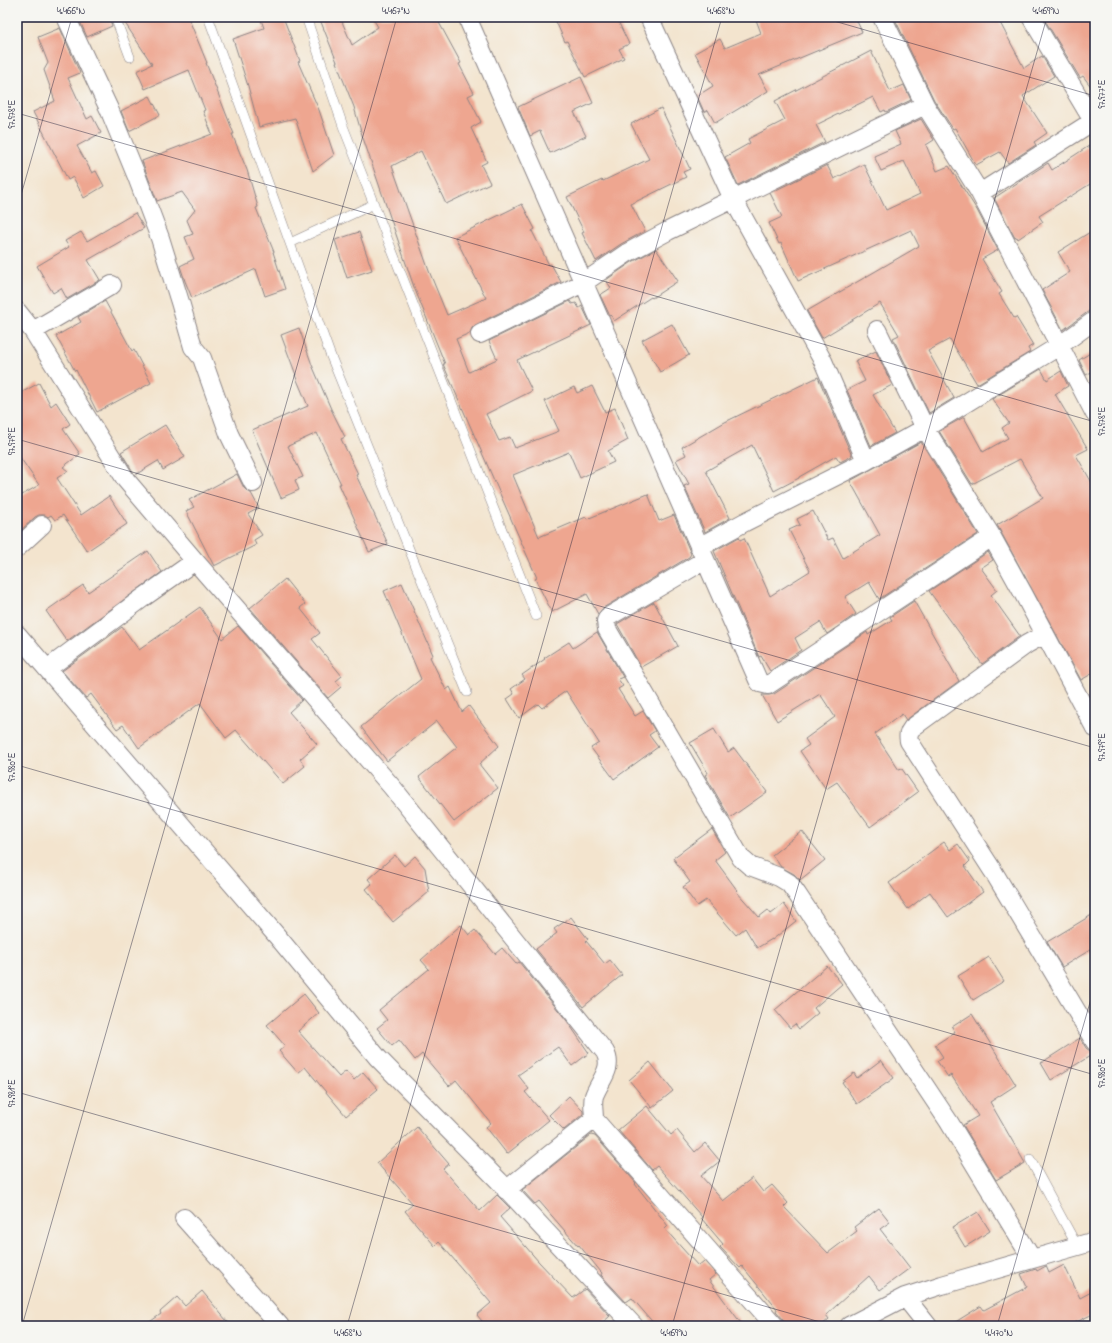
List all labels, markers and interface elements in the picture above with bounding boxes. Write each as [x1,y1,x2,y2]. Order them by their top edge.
text: 4.466°N [57,4,86,19]
text: 4.467°N [382,4,410,19]
text: 4.468°N [707,4,735,19]
text: 4.469°N [1032,4,1060,19]
text: 97.977°E [1095,79,1110,109]
text: 97.978°E [5,100,20,128]
text: 97.978°E [1095,407,1110,435]
text: 97.979°E [5,427,20,455]
text: 97.979°E [1095,733,1110,761]
text: 97.980°E [5,753,20,782]
text: 97.980°E [1095,1059,1110,1088]
text: 97.981°E [5,1079,20,1107]
text: 4.468°N [334,1326,362,1341]
text: 4.469°N [660,1326,688,1341]
text: 4.470°N [985,1326,1013,1341]

